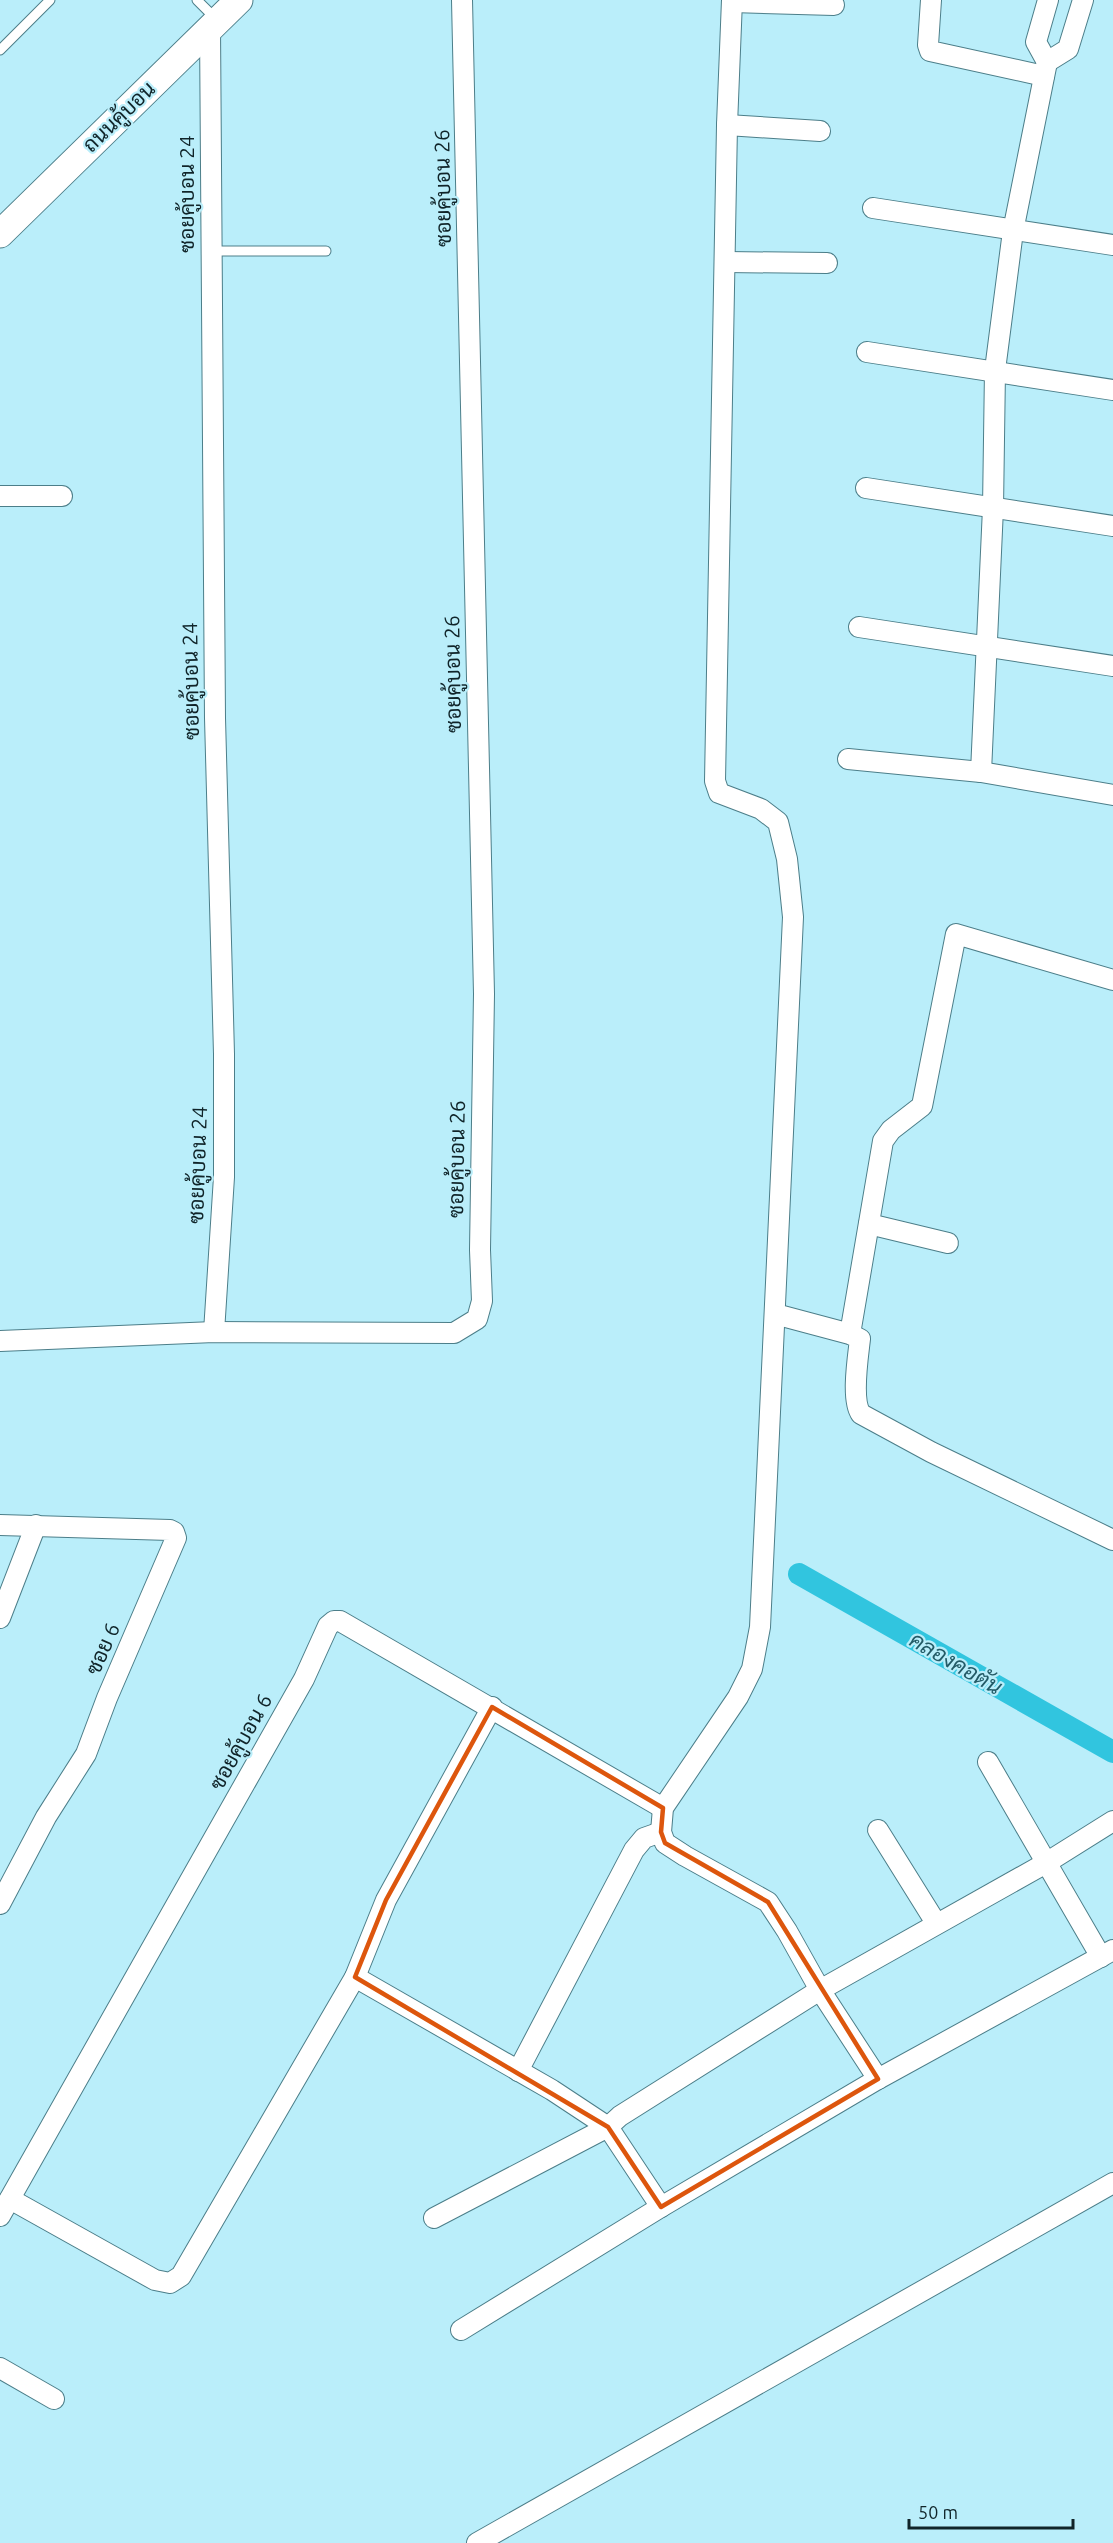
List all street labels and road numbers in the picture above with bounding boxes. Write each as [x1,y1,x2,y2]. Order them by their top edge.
street label: ถนนคู้บอน [77,76,162,159]
street label: ซอยคู้บอน 26 [429,129,459,247]
street label: ซอยคู้บอน 24 [174,135,202,253]
street label: ซอยคู้บอน 26 [439,615,469,733]
street label: ซอยคู้บอน 24 [177,622,207,740]
street label: ซอยคู้บอน 26 [443,1100,473,1218]
street label: ซอยคู้บอน 24 [183,1106,215,1224]
street label: ซอย 6 [80,1619,124,1678]
street label: ซอยคู้บอน 6 [204,1689,280,1796]

